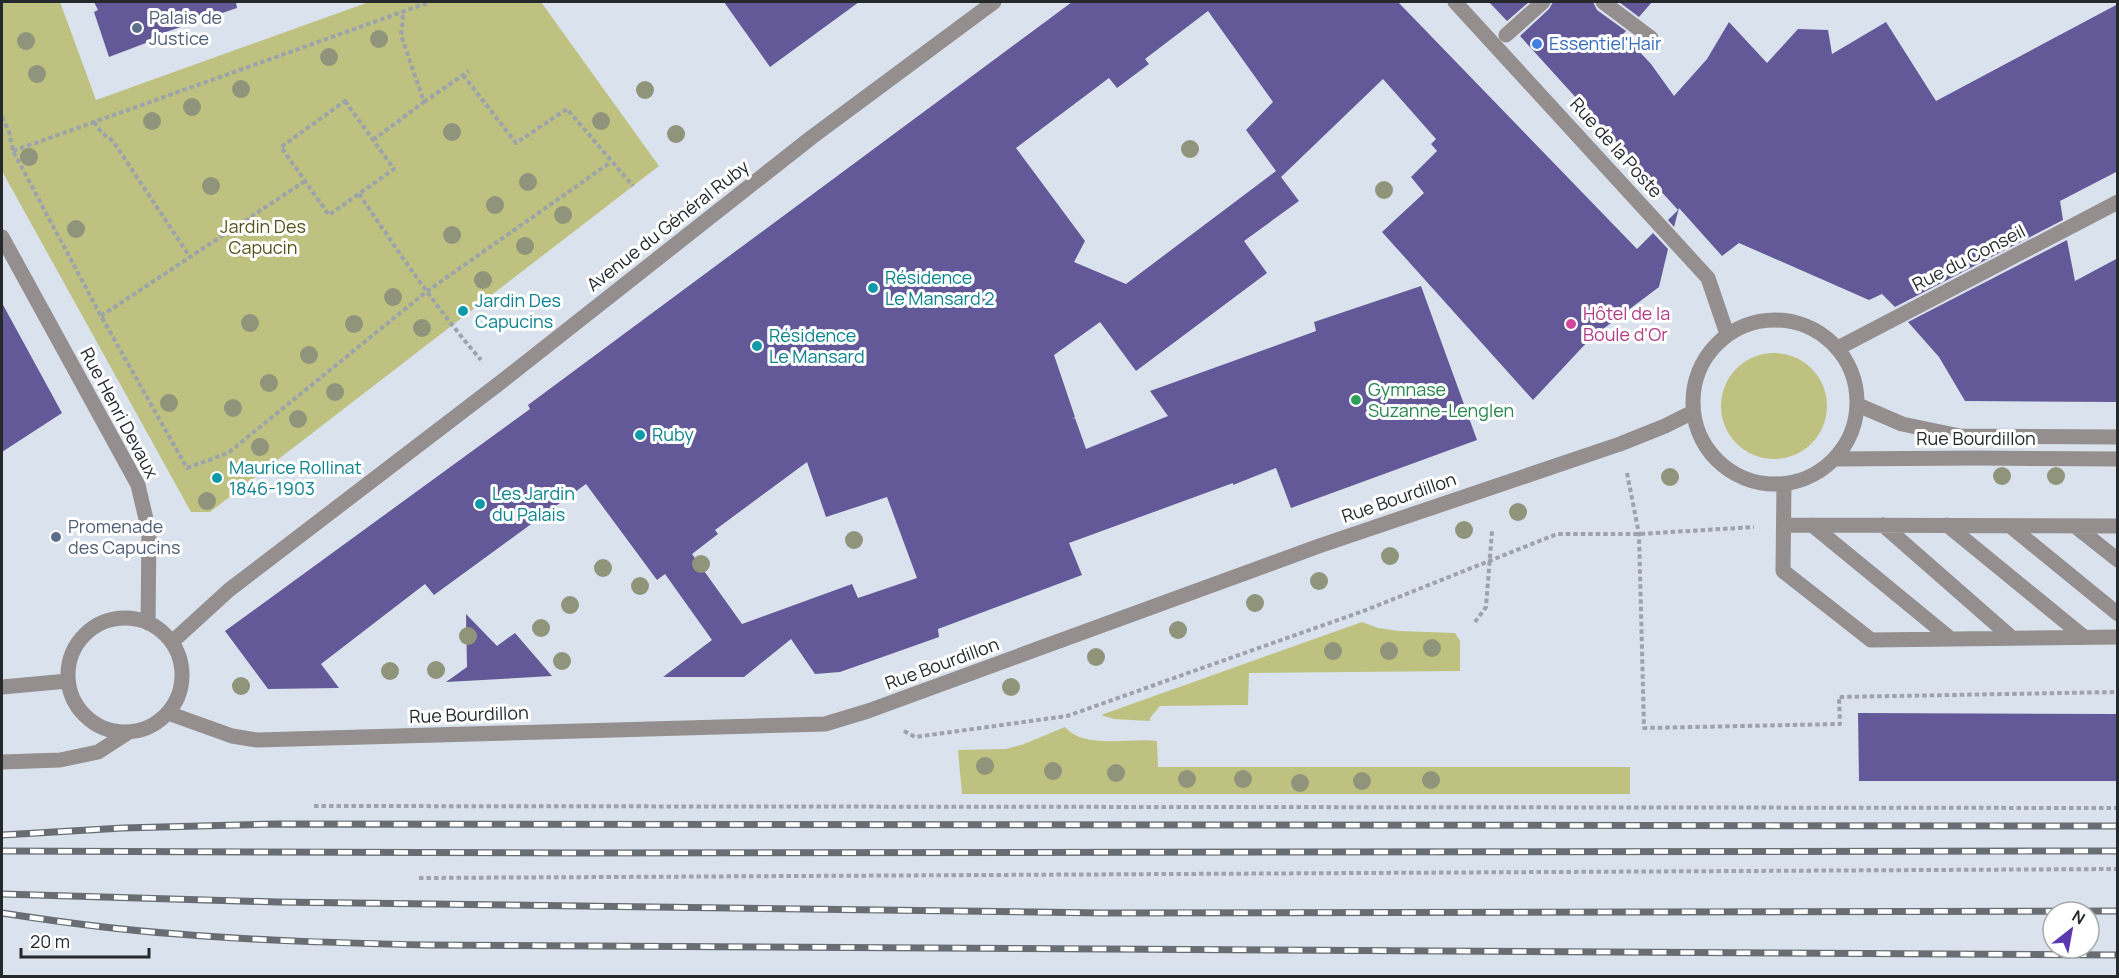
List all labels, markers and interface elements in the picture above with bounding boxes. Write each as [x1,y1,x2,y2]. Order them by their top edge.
place label: Palais de Justice [149,5,222,50]
marker: Palais de Justice [130,21,144,35]
place label: Essentiel'Hair [1549,31,1662,55]
marker: Essentiel'Hair [1530,37,1544,51]
street label: Rue de la Poste [1565,92,1668,203]
street label: Avenue du Général Ruby [581,154,754,296]
park label: Jardin Des Capucin [220,214,306,259]
street label: Rue du Conseil [1908,218,2029,296]
place label: Résidence Le Mansard 2 [885,265,994,310]
marker: Résidence Le Mansard 2 [866,281,880,295]
place label: Jardin Des Capucins [475,288,561,333]
place label: Hôtel de la Boule d'Or [1583,301,1670,346]
marker: Jardin Des Capucins [456,304,470,318]
marker: Hôtel de la Boule d'Or [1564,317,1578,331]
place label: Résidence Le Mansard [769,323,865,368]
marker: Résidence Le Mansard [750,339,764,353]
street label: Rue Henri Devaux [75,343,165,483]
place label: Gymnase Suzanne-Lenglen [1368,377,1514,422]
marker: Gymnase Suzanne-Lenglen [1349,393,1363,407]
place label: Ruby [652,422,694,446]
street label: Rue Bourdillon [1916,426,2036,450]
marker: Ruby [633,428,647,442]
place label: Maurice Rollinat 1846-1903 [229,455,362,500]
street label: Rue Bourdillon [1338,466,1459,528]
marker: Maurice Rollinat 1846-1903 [210,471,224,485]
place label: Les Jardin du Palais [492,481,575,526]
marker: Les Jardin du Palais [473,497,487,511]
place label: Promenade des Capucins [68,514,181,559]
marker: Promenade des Capucins [49,530,63,544]
street label: Rue Bourdillon [881,631,1002,695]
street label: Rue Bourdillon [409,700,529,728]
north arrow [2041,900,2101,960]
text: N [2068,905,2089,930]
scale bar [21,921,148,959]
text: 20 m [30,929,70,953]

